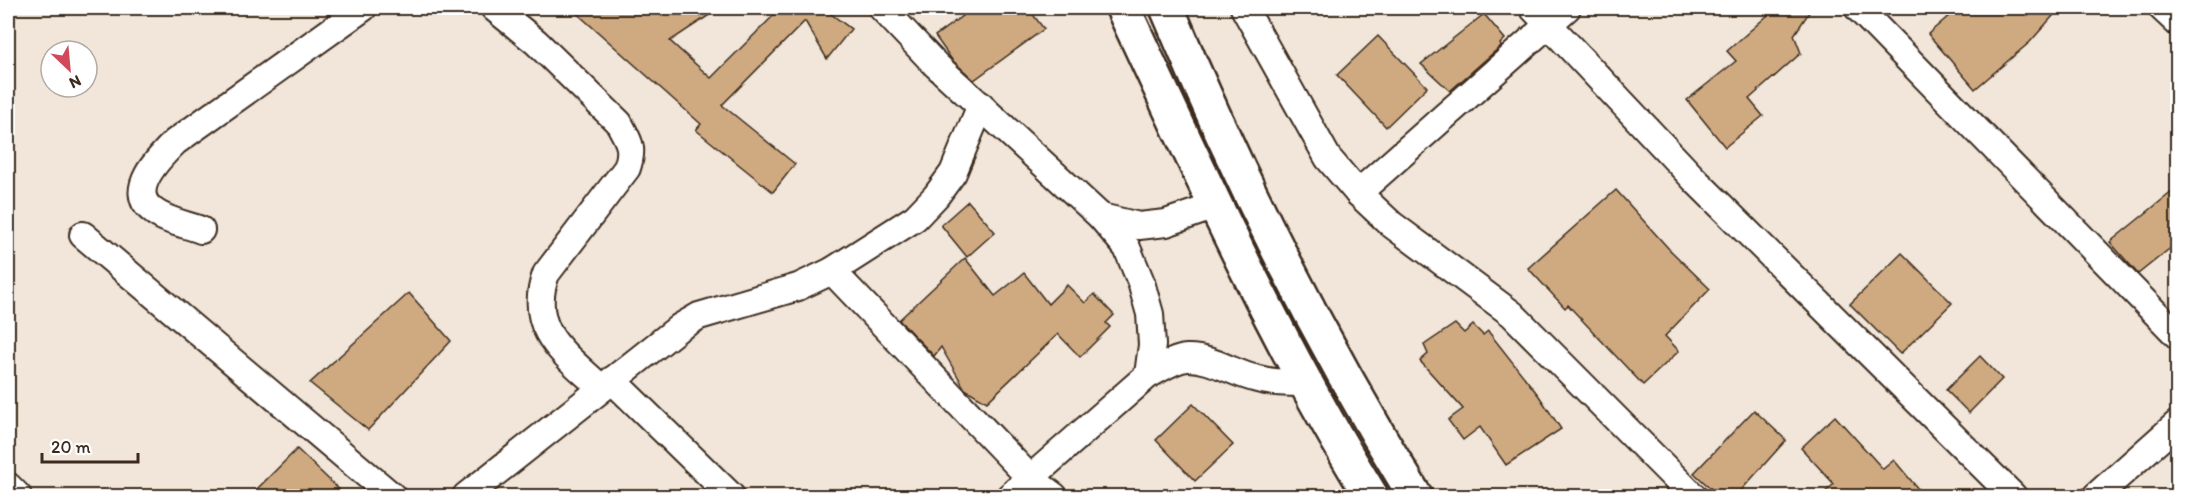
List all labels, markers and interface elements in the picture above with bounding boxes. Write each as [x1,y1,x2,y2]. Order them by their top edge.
north arrow [39,39,99,99]
text: N [66,71,84,93]
scale bar [42,426,138,464]
text: 20 m [51,436,91,458]

